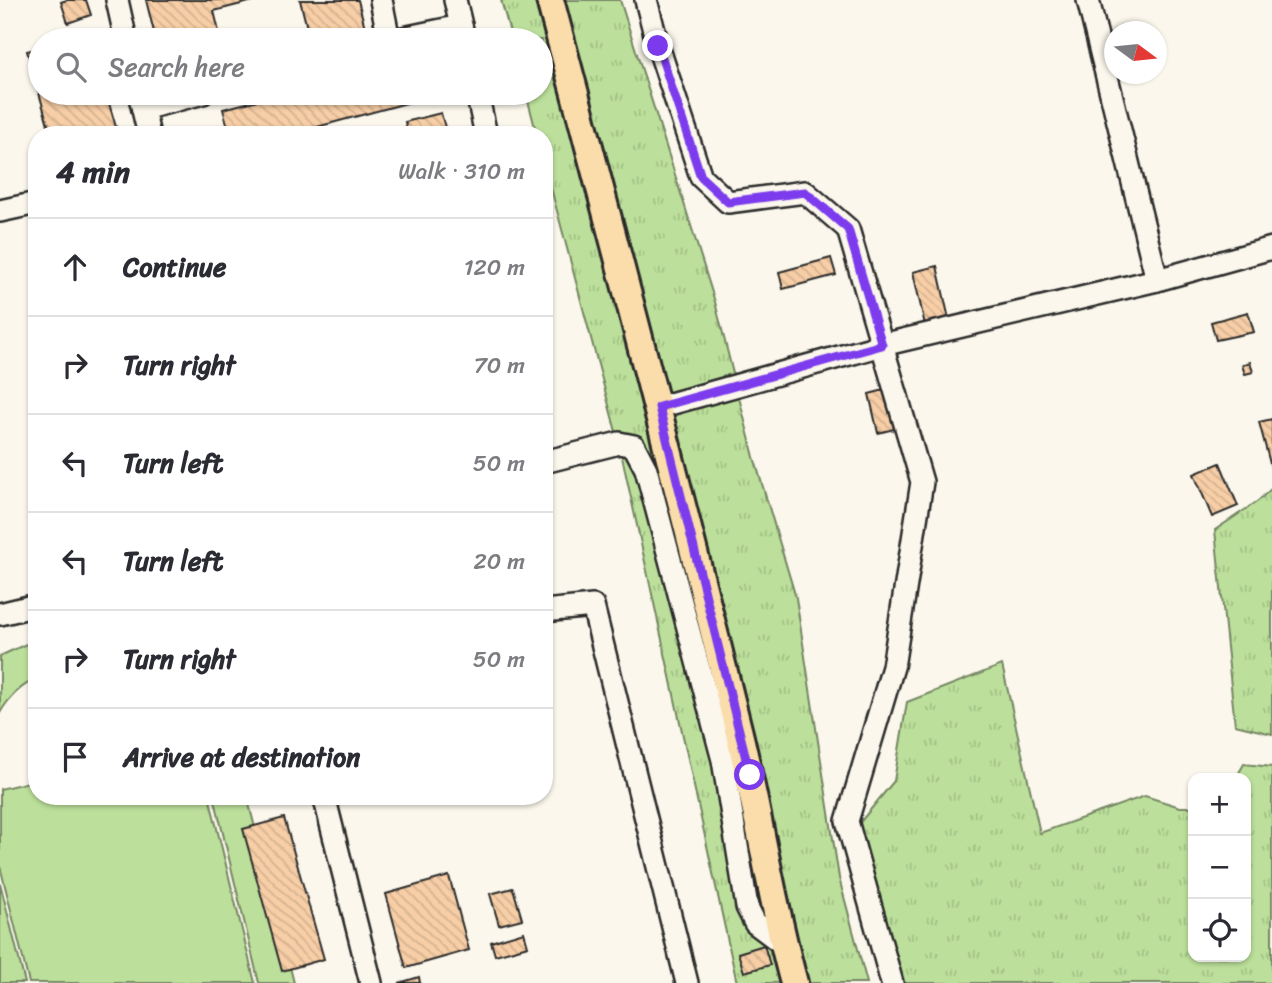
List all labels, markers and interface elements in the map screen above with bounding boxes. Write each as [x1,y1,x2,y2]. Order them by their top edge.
north arrow [1104,21,1167,84]
search box [28,28,553,105]
route end [642,30,673,61]
text: Search here [108,44,245,90]
icon: search [52,48,90,86]
text: 4 min [56,145,130,199]
text: Walk · 310 m [398,151,525,192]
text: Continue [123,244,226,290]
text: 120 m [464,247,525,288]
icon: ahead [56,248,94,286]
text: Turn right [123,342,236,388]
text: 70 m [474,345,525,386]
icon: right [56,346,94,384]
text: Turn left [123,440,223,486]
text: 50 m [473,443,525,484]
icon: left [56,444,94,482]
text: Turn left [123,538,223,584]
text: 20 m [474,541,525,582]
icon: left [56,542,94,580]
text: Turn right [123,636,236,682]
text: 50 m [473,639,525,680]
icon: right [56,640,94,678]
text: Arrive at destination [123,734,360,780]
icon: arrive [56,738,94,776]
route start [734,759,765,790]
map controls [1188,773,1251,962]
button: + [1188,773,1251,836]
button: − [1188,836,1251,899]
button: locate [1188,899,1251,962]

